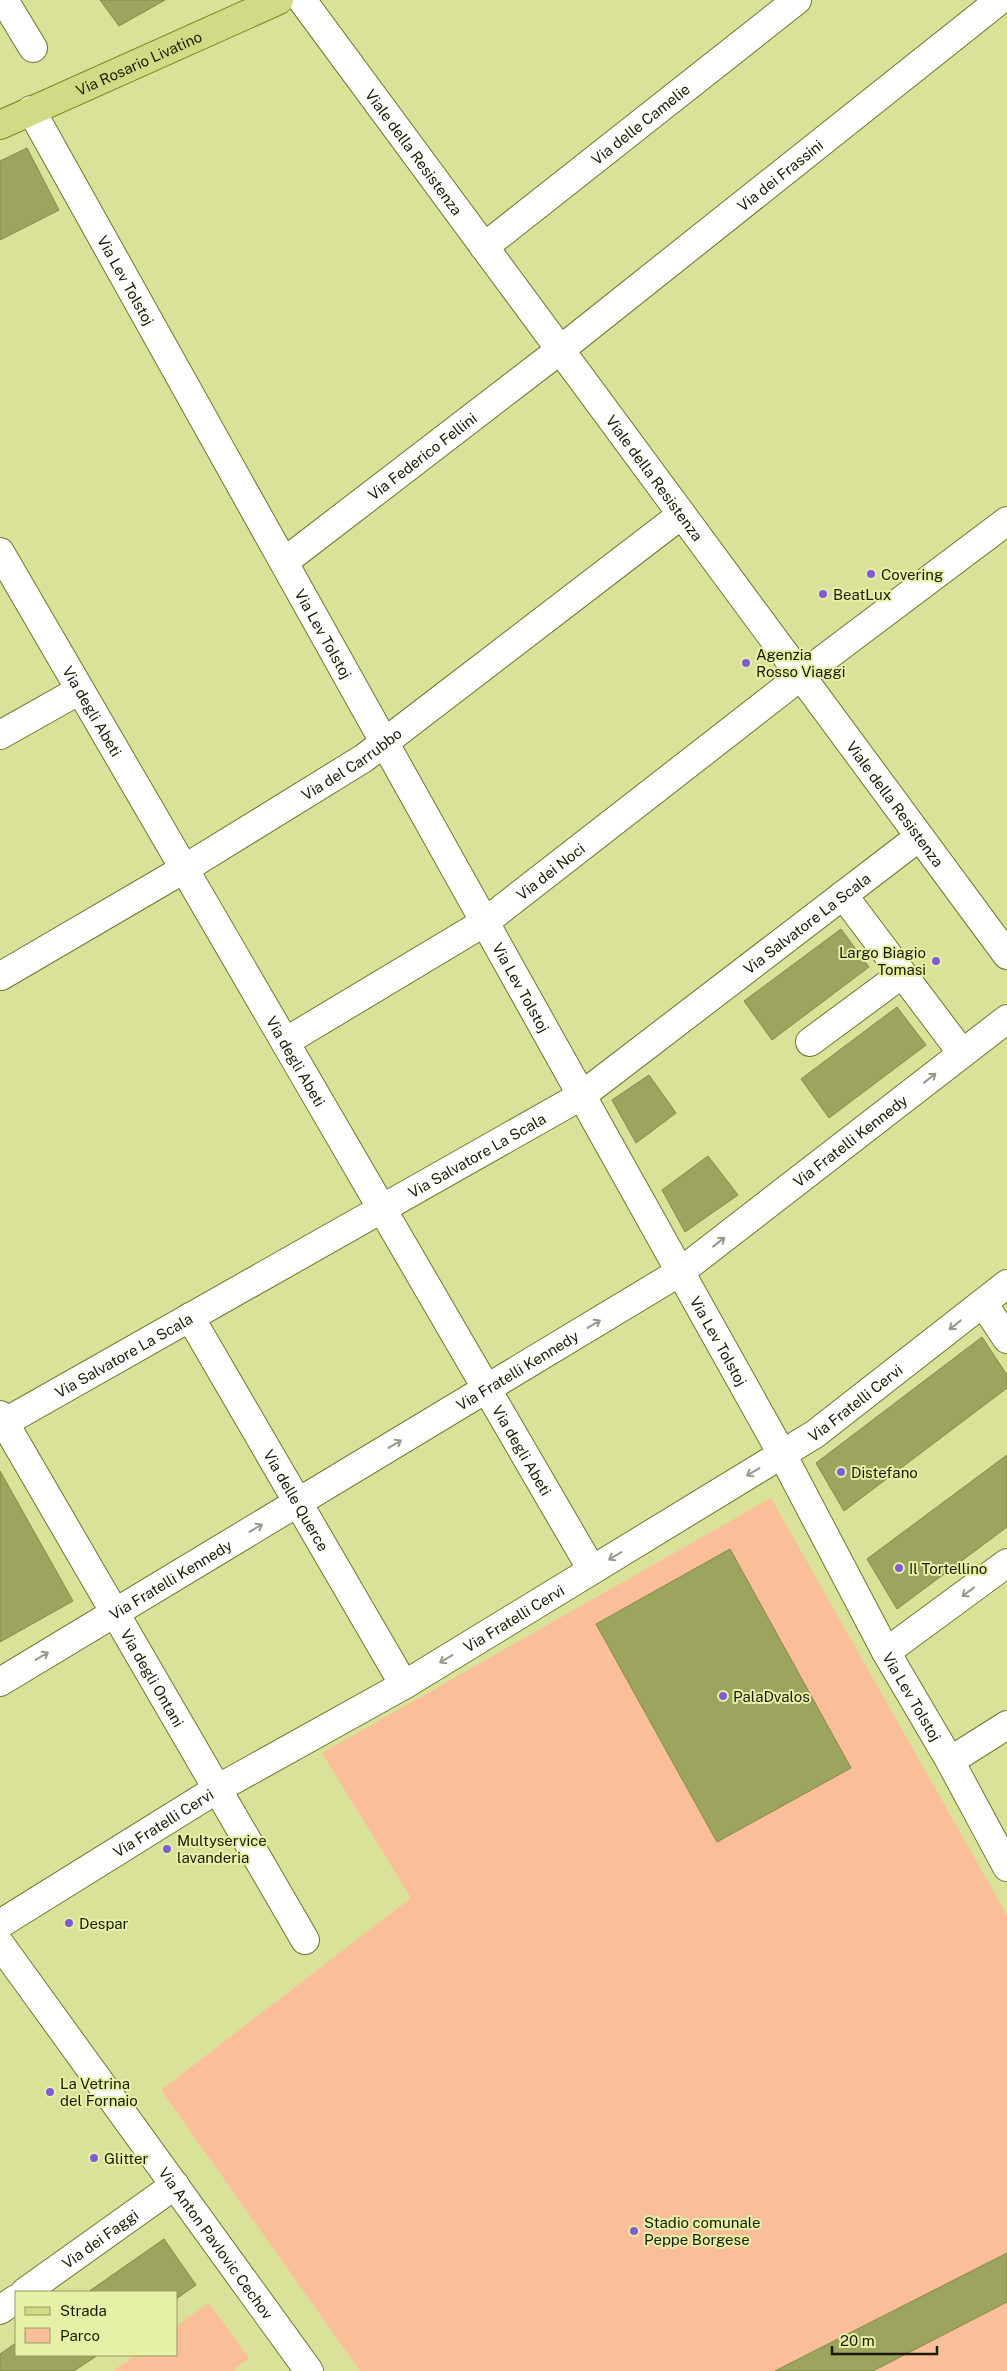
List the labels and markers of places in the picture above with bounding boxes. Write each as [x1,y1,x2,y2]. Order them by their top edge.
place label: Covering [881,566,943,583]
marker: Covering [865,568,877,580]
place label: BeatLux [833,586,891,603]
marker: BeatLux [817,588,829,600]
place label: Agenzia Rosso Viaggi [756,646,845,680]
marker: Agenzia Rosso Viaggi [740,657,752,669]
place label: Largo Biagio Tomasi [839,944,926,978]
marker: Largo Biagio Tomasi [930,955,942,967]
place label: Distefano [851,1464,918,1481]
marker: Distefano [835,1466,847,1478]
place label: Il Tortellino [909,1560,987,1577]
marker: Il Tortellino [893,1562,905,1574]
place label: PalaDvalos [733,1688,810,1705]
marker: PalaDvalos [717,1690,729,1702]
place label: Multyservice lavanderia [177,1832,267,1866]
marker: Multyservice lavanderia [161,1843,173,1855]
place label: Despar [79,1915,129,1932]
marker: Despar [63,1917,75,1929]
place label: La Vetrina del Fornaio [60,2075,138,2109]
marker: La Vetrina del Fornaio [44,2086,56,2098]
place label: Glitter [104,2150,148,2167]
marker: Glitter [88,2152,100,2164]
place label: Stadio comunale Peppe Borgese [644,2214,760,2248]
marker: Stadio comunale Peppe Borgese [628,2225,640,2237]

